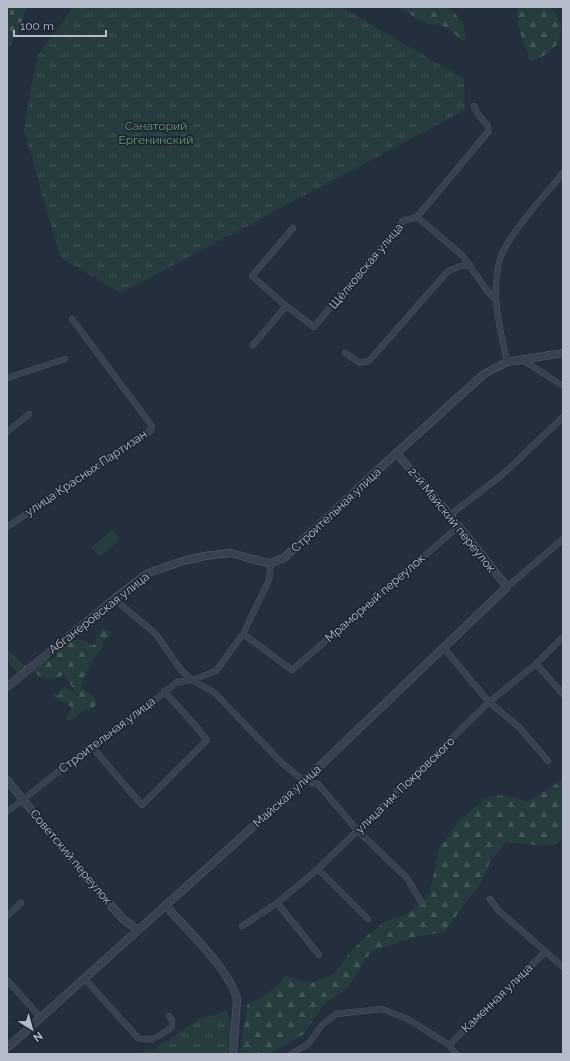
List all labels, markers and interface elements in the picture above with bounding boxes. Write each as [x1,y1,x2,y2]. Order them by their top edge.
scale bar [14,12,106,38]
text: 100 m [20,19,54,33]
park label: Санаторий Ергенинский [119,119,193,147]
street label: Щёлковская улица [326,220,406,312]
street label: улица Красных Партизан [22,427,150,519]
street label: Строительная улица [288,465,384,555]
street label: 2-й Майский переулок [405,465,499,575]
street label: Мраморный переулок [322,551,428,645]
street label: Абганеровская улица [46,569,152,657]
street label: Строительная улица [56,694,158,776]
street label: улица им. Покровского [353,734,457,836]
street label: Майская улица [250,762,324,830]
street label: Советский переулок [27,807,115,907]
street label: Каменная улица [459,961,535,1035]
north arrow [12,1009,52,1049]
text: N [30,1029,45,1044]

